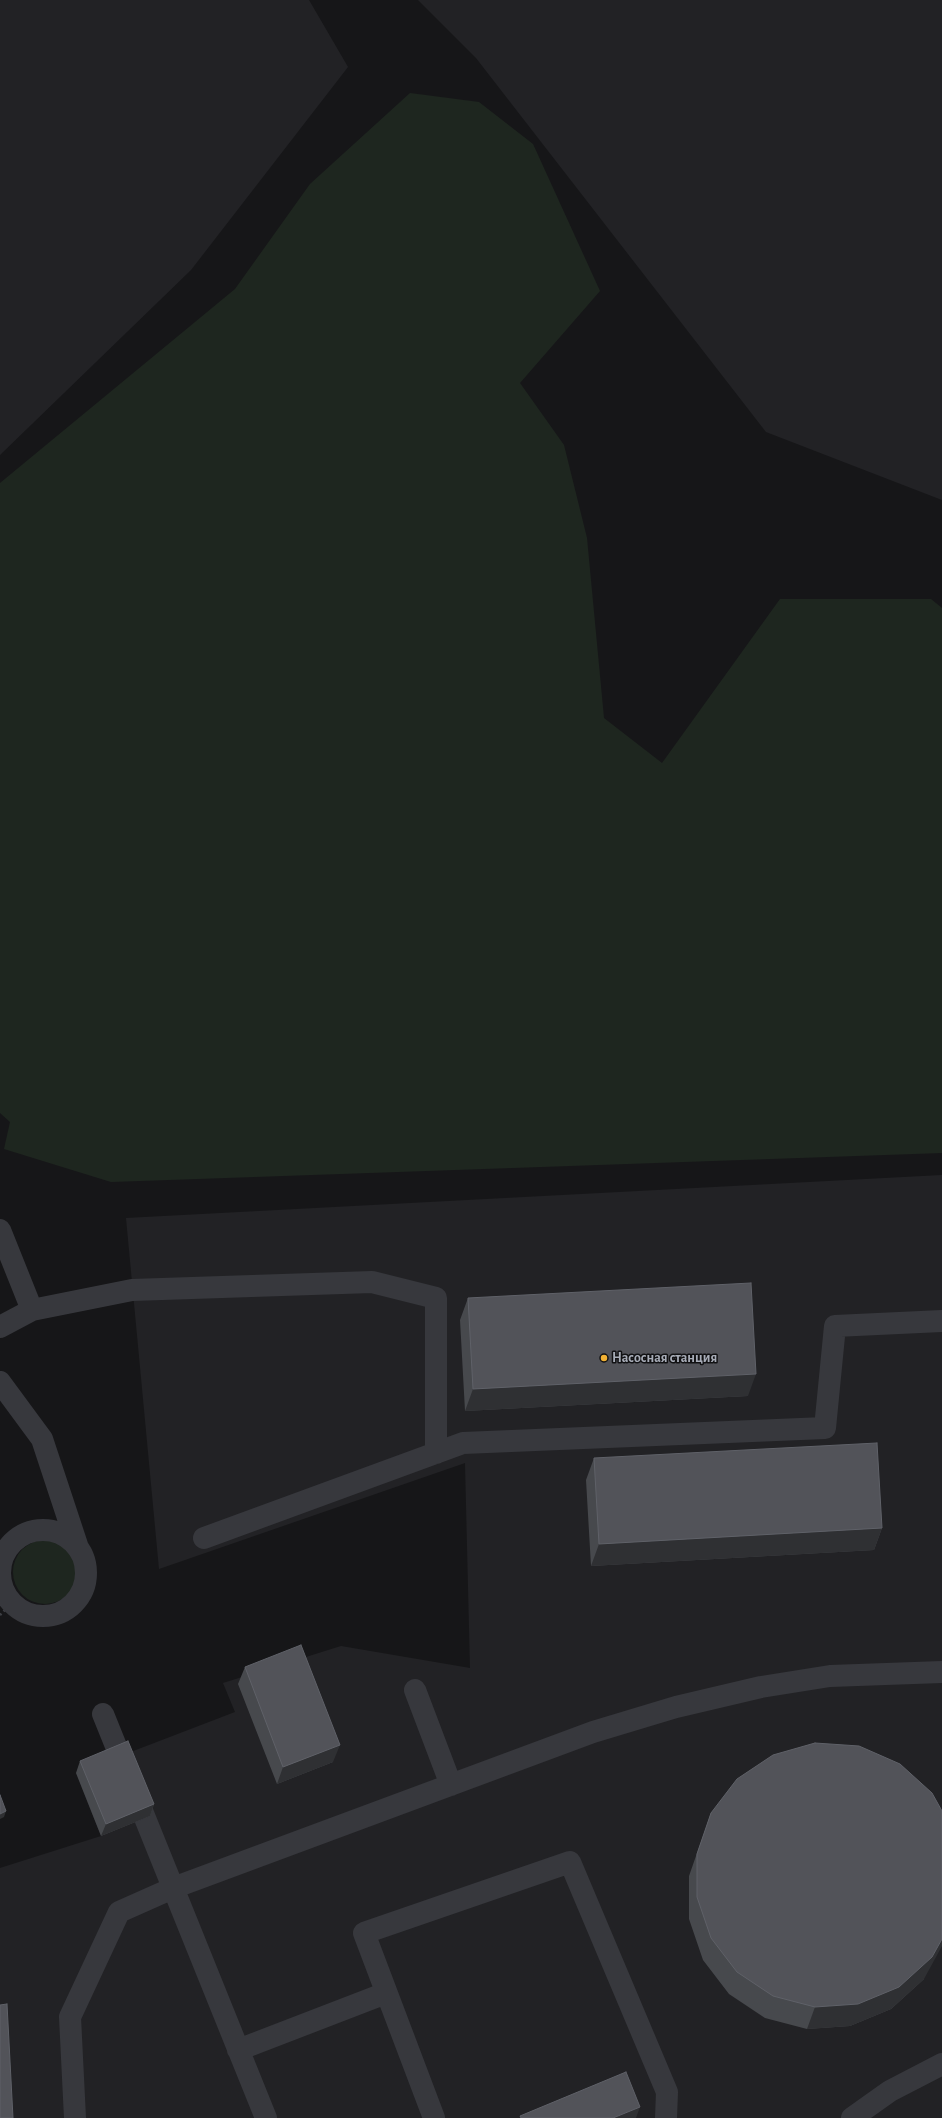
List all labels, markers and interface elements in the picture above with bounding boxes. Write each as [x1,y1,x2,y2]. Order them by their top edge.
place label: Насосная станция [612,1350,717,1366]
marker: Насосная станция [599,1353,609,1363]

